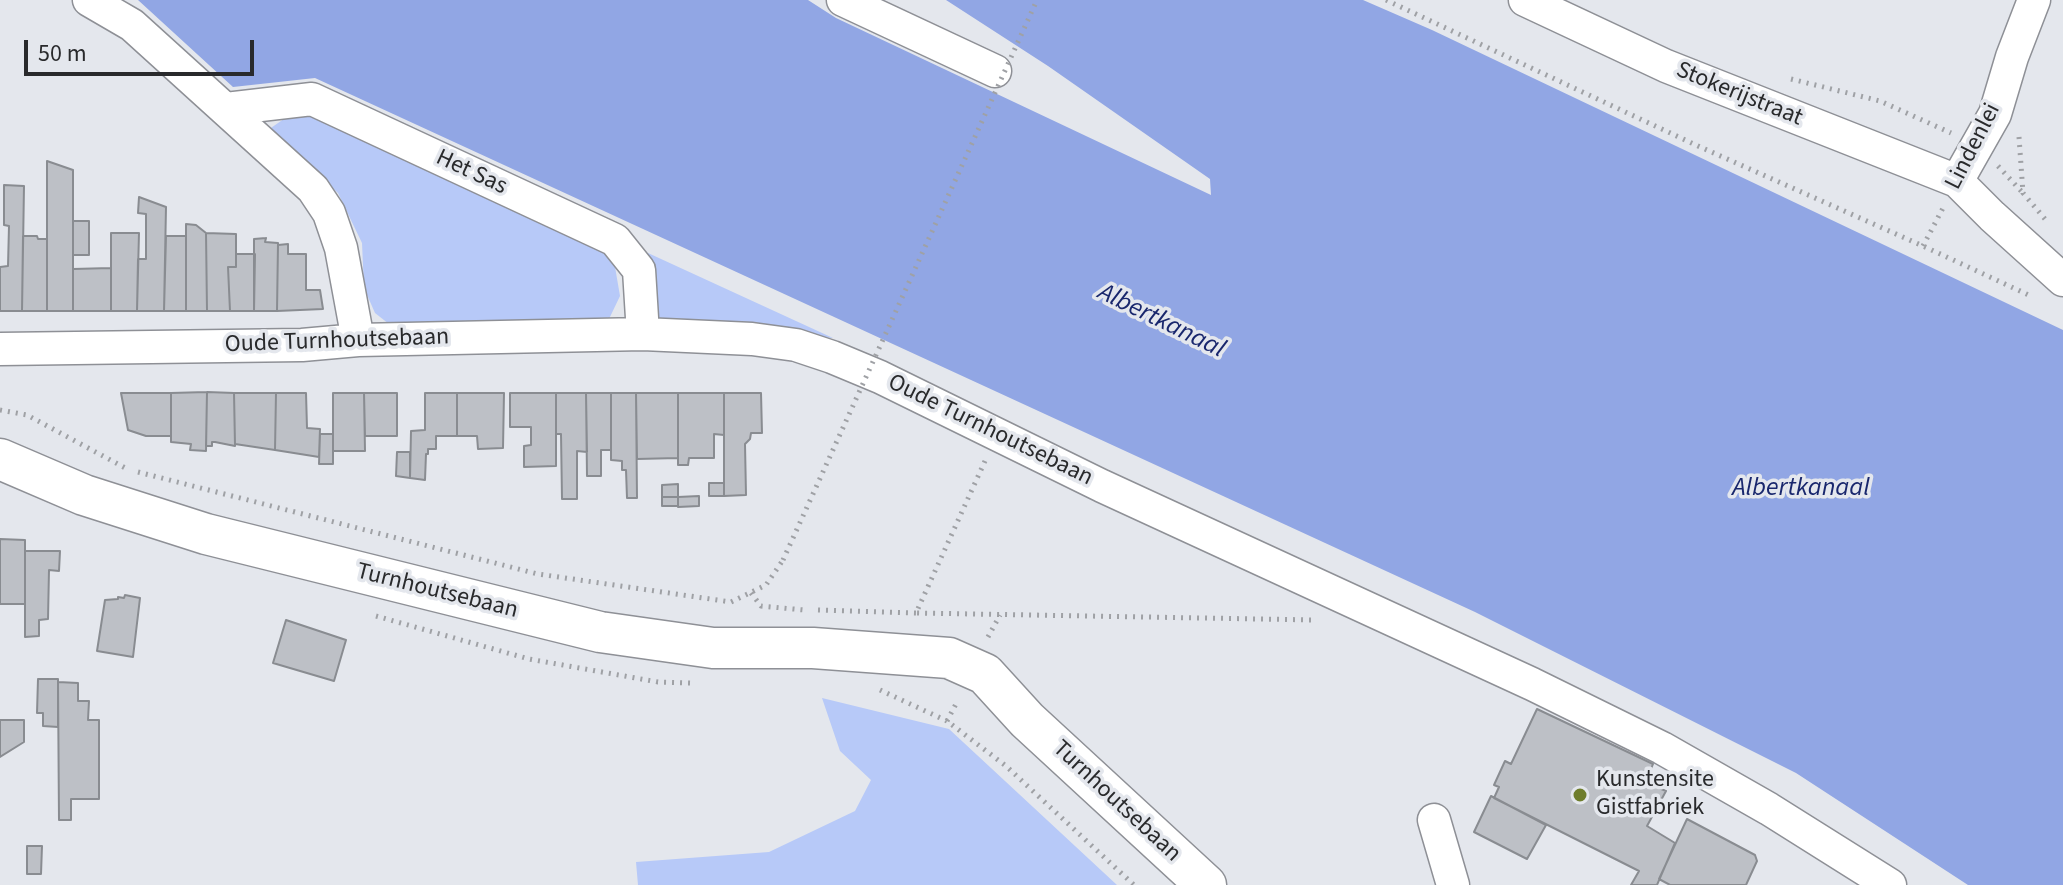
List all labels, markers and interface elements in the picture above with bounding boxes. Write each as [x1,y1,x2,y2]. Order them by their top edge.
scale bar [28,24,258,74]
text: 50 m [38,36,87,71]
street label: Stokerijstraat [1671,57,1807,133]
street label: Lindenlei [1940,99,2008,195]
street label: Het Sas [431,144,511,202]
water label: Albertkanaal [1092,278,1230,366]
street label: Oude Turnhoutsebaan [224,324,450,360]
street label: Oude Turnhoutsebaan [883,369,1097,493]
water label: Albertkanaal [1732,473,1870,505]
street label: Turnhoutsebaan [353,558,521,626]
street label: Turnhoutsebaan [1046,735,1186,869]
place label: Kunstensite Gistfabriek [1596,767,1714,823]
marker: Kunstensite Gistfabriek [1571,786,1589,804]

